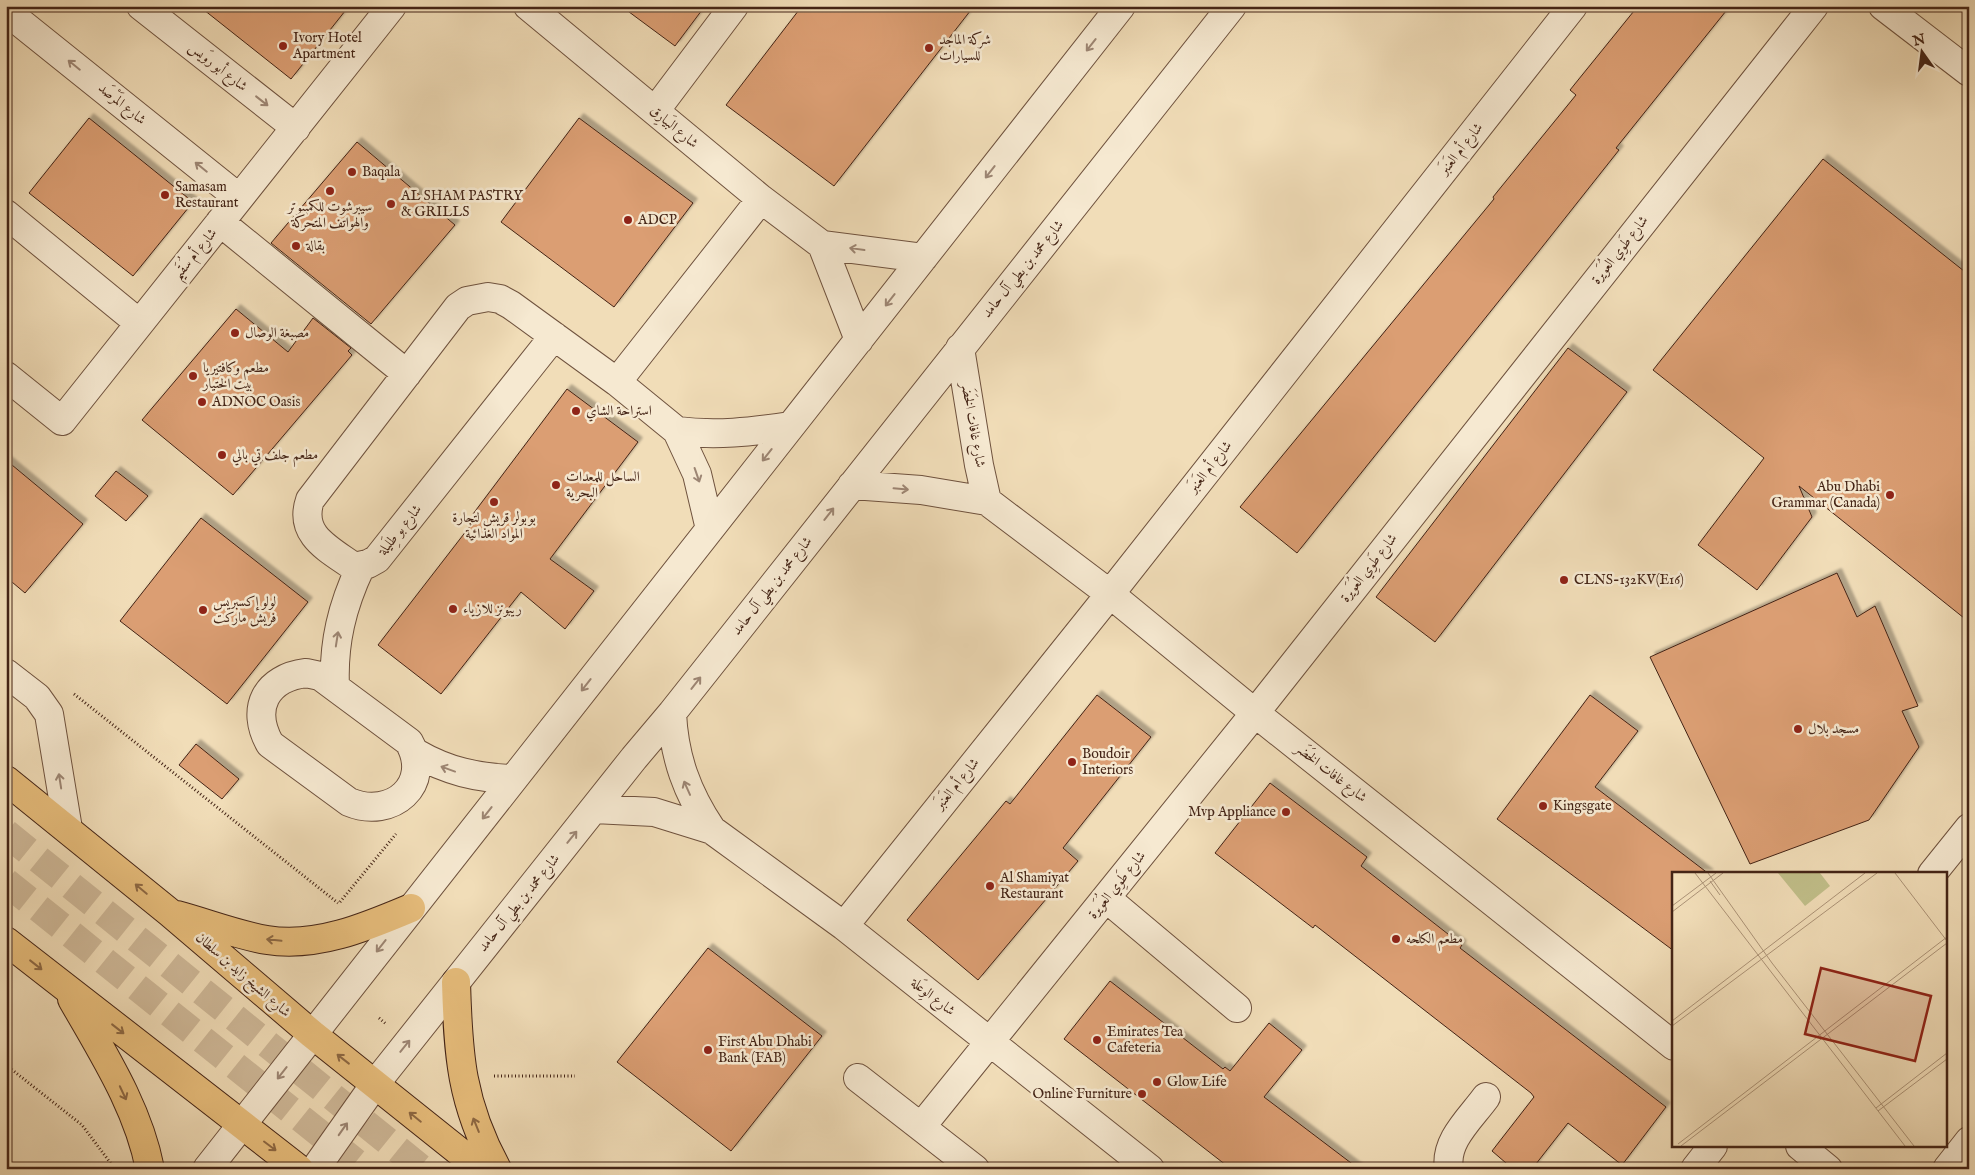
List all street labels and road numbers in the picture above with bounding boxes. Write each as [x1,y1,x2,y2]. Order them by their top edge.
street label: شارع أبو روَيس [184,37,252,97]
street label: شارع المَرْصَد [93,78,151,130]
street label: شارع البَيارِق [645,100,703,154]
street label: شارع أم العَنبَر [1432,118,1489,182]
street label: شارع طَوِي العُوَيرة [1584,210,1654,289]
street label: شارع محمد بن بطي آل حامد [978,216,1070,323]
street label: شارع أم سُقَيم [166,222,224,286]
street label: شارع غافات الخَضَر [954,379,991,469]
street label: شارع أم العَنبَر [1181,436,1238,500]
street label: شارع بو طِلَيلة [372,500,428,561]
street label: شارع طَوِي العُوَيرة [1333,528,1403,607]
street label: شارع محمد بن بطي آل حامد [728,533,819,641]
street label: شارع غافات الخَضَر [1289,737,1372,808]
street label: شارع أم العَنبَر [928,753,986,817]
street label: شارع طَوِي العُوَيرة [1081,845,1151,924]
street label: شارع محمد بن بطي آل حامد [474,850,566,957]
street label: شارع الشيخ زايد بن سلطان [190,929,294,1024]
street label: شارع الوِعَلة [905,972,960,1022]

